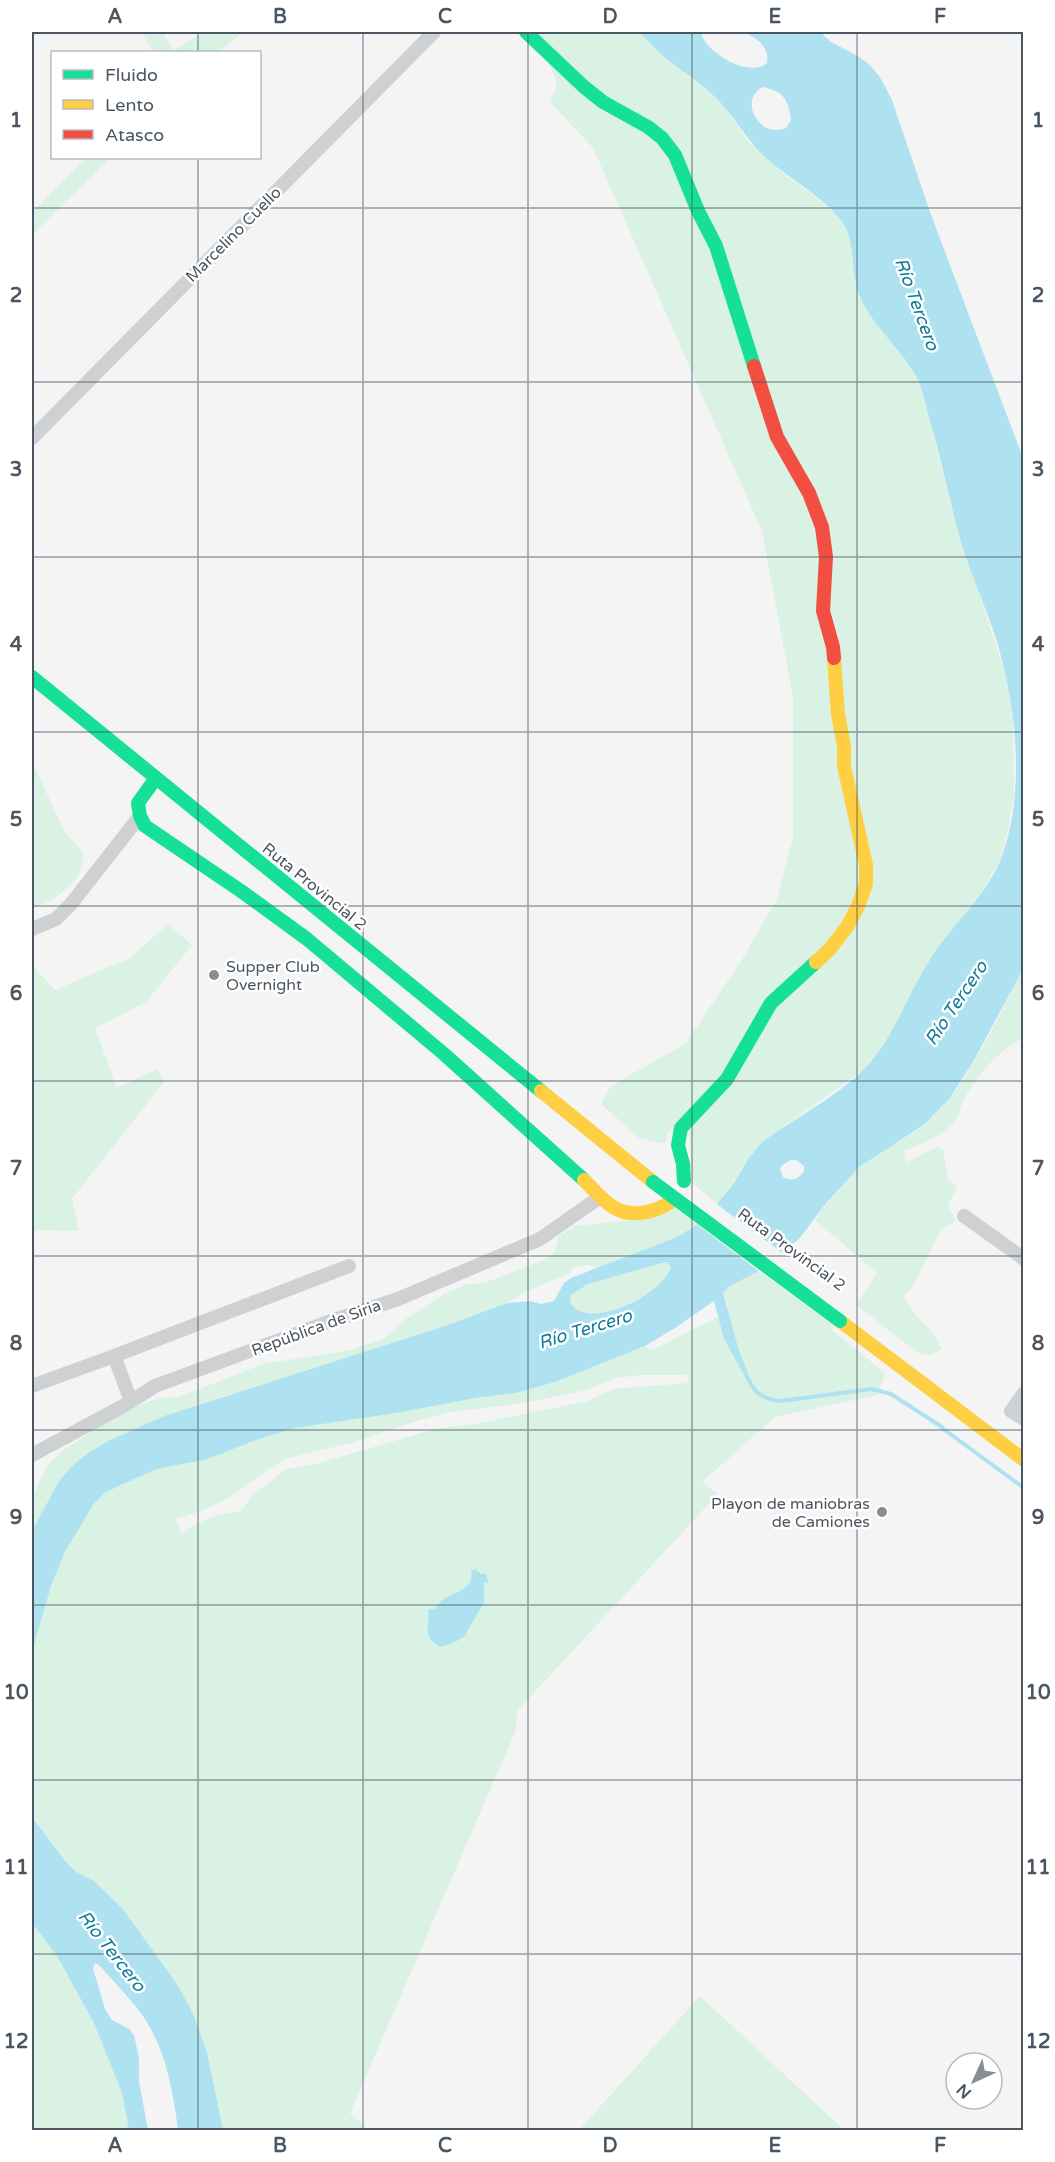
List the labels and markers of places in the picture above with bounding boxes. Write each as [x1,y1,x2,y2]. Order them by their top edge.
place label: Supper Club Overnight [226,957,320,995]
marker: Supper Club Overnight [207,968,221,982]
place label: Playon de maniobras de Camiones [711,1494,870,1532]
marker: Playon de maniobras de Camiones [875,1505,889,1519]

